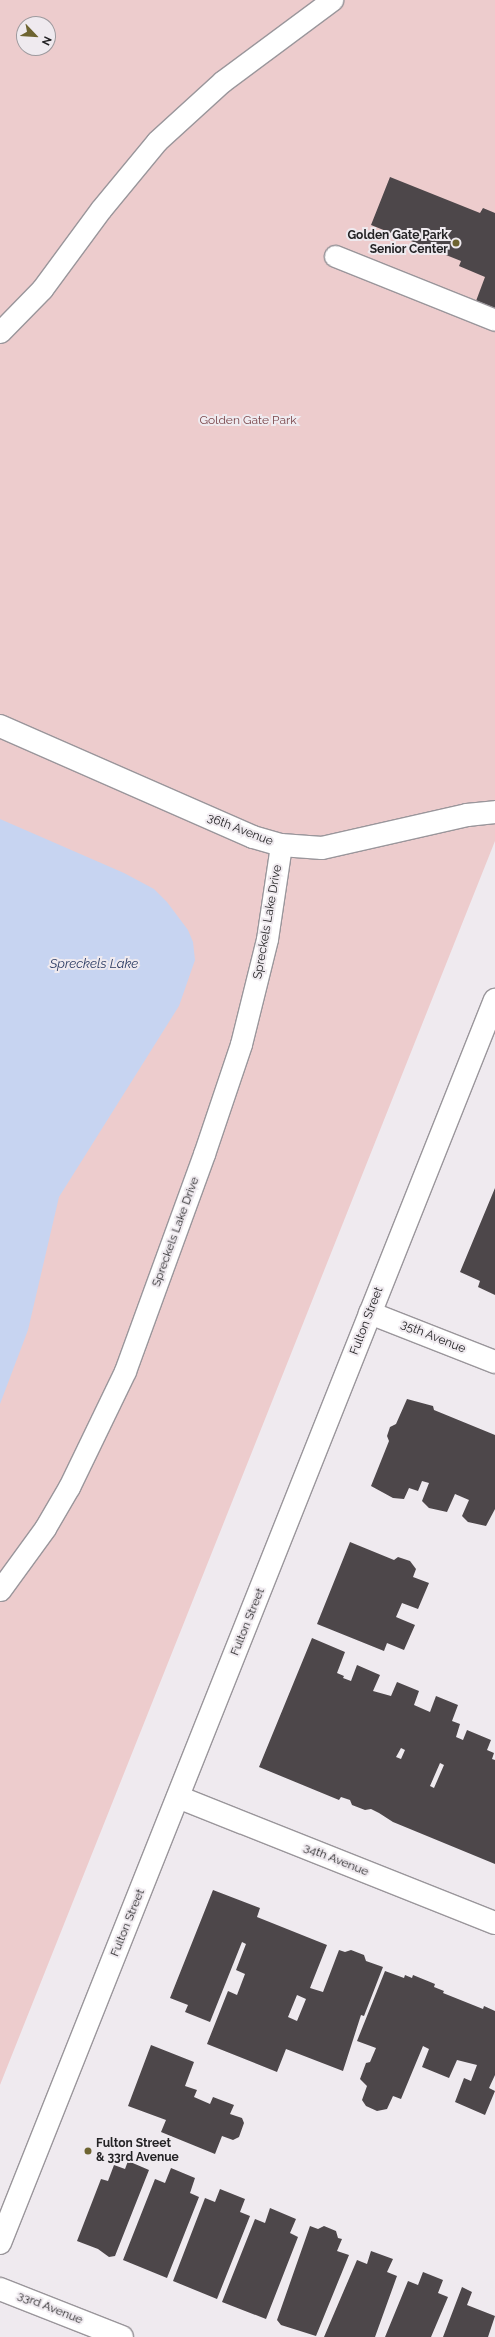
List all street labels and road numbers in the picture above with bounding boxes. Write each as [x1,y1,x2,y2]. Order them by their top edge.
street label: 36th Avenue [205,811,275,849]
street label: Spreckels Lake Drive [251,864,285,980]
street label: Spreckels Lake Drive [149,1175,203,1289]
street label: Fulton Street [347,1285,387,1357]
street label: 35th Avenue [398,1317,468,1357]
street label: Fulton Street [228,1586,268,1658]
street label: 34th Avenue [301,1840,371,1880]
street label: Fulton Street [108,1887,148,1959]
street label: 33rd Avenue [15,2288,85,2328]

